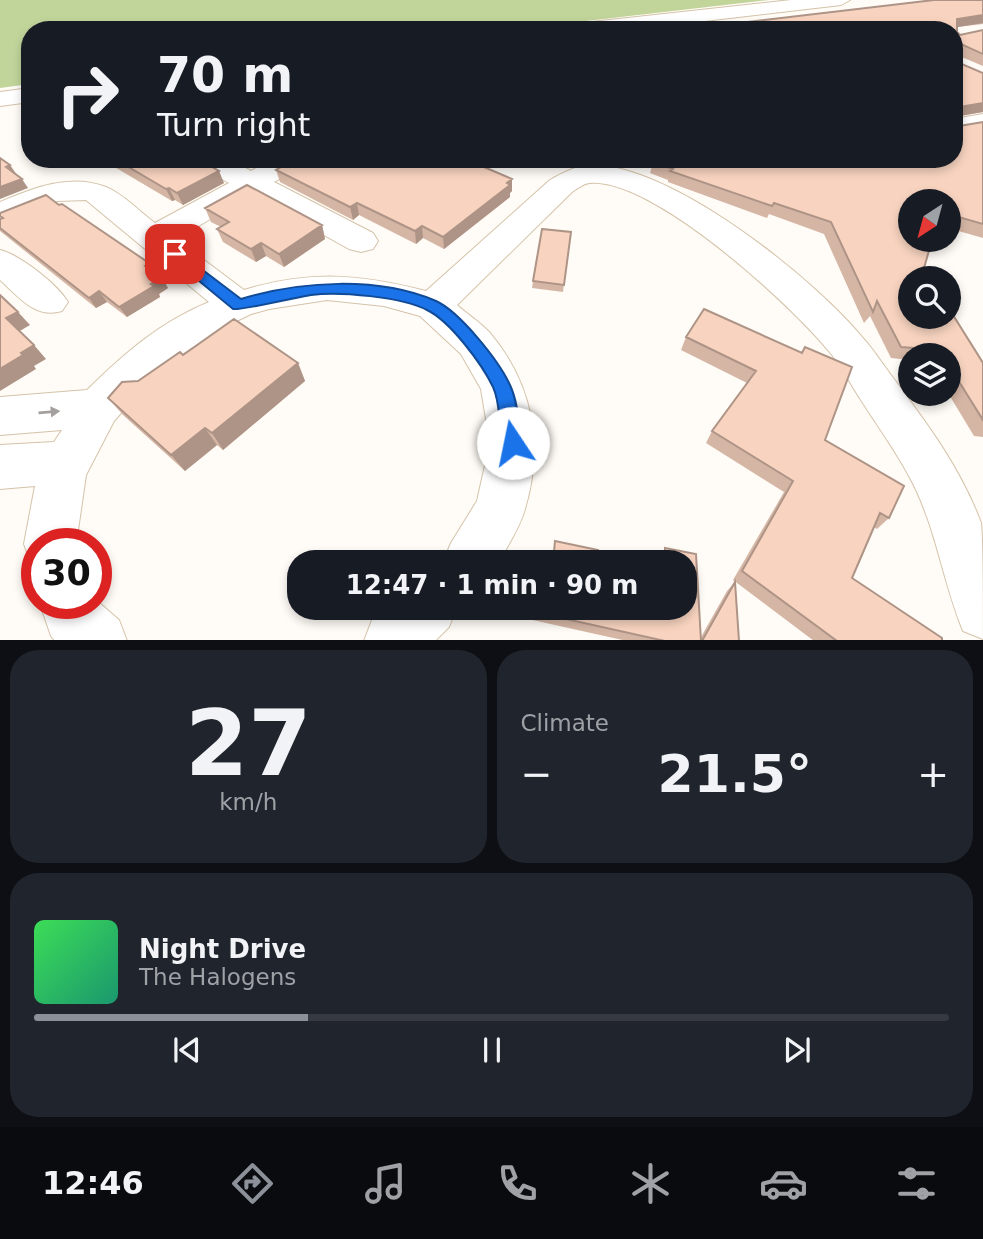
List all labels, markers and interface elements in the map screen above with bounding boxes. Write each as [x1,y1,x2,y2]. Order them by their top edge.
text: 70 m [157,47,293,104]
icon: right [42,49,133,140]
text: Turn right [157,106,310,144]
north arrow [898,189,961,252]
map controls [898,189,961,406]
pin [145,224,205,284]
icon: arrive [156,235,194,273]
button: search [898,266,961,329]
button: layers [898,343,961,406]
one-way arrow [38,406,60,417]
position arrow [476,406,550,480]
speed limit sign: 30 [21,528,112,619]
text: 12:47 · 1 min · 90 m [346,570,638,600]
text: 27 [185,691,312,796]
text: Climate [521,710,609,736]
text: 21.5° [658,744,812,804]
text: − [521,752,552,796]
text: + [917,752,949,796]
text: km/h [219,789,277,815]
text: Night Drive [139,934,306,964]
text: The Halogens [139,964,296,990]
icon: previous [168,1031,206,1069]
icon: pause [473,1031,511,1069]
icon: next [778,1031,816,1069]
icon: directions [228,1159,277,1208]
icon: music [361,1159,410,1208]
icon: phone [493,1159,542,1208]
icon: climate [626,1159,675,1208]
icon: car [759,1159,808,1208]
icon: filters [892,1159,941,1208]
text: 12:46 [42,1164,144,1202]

